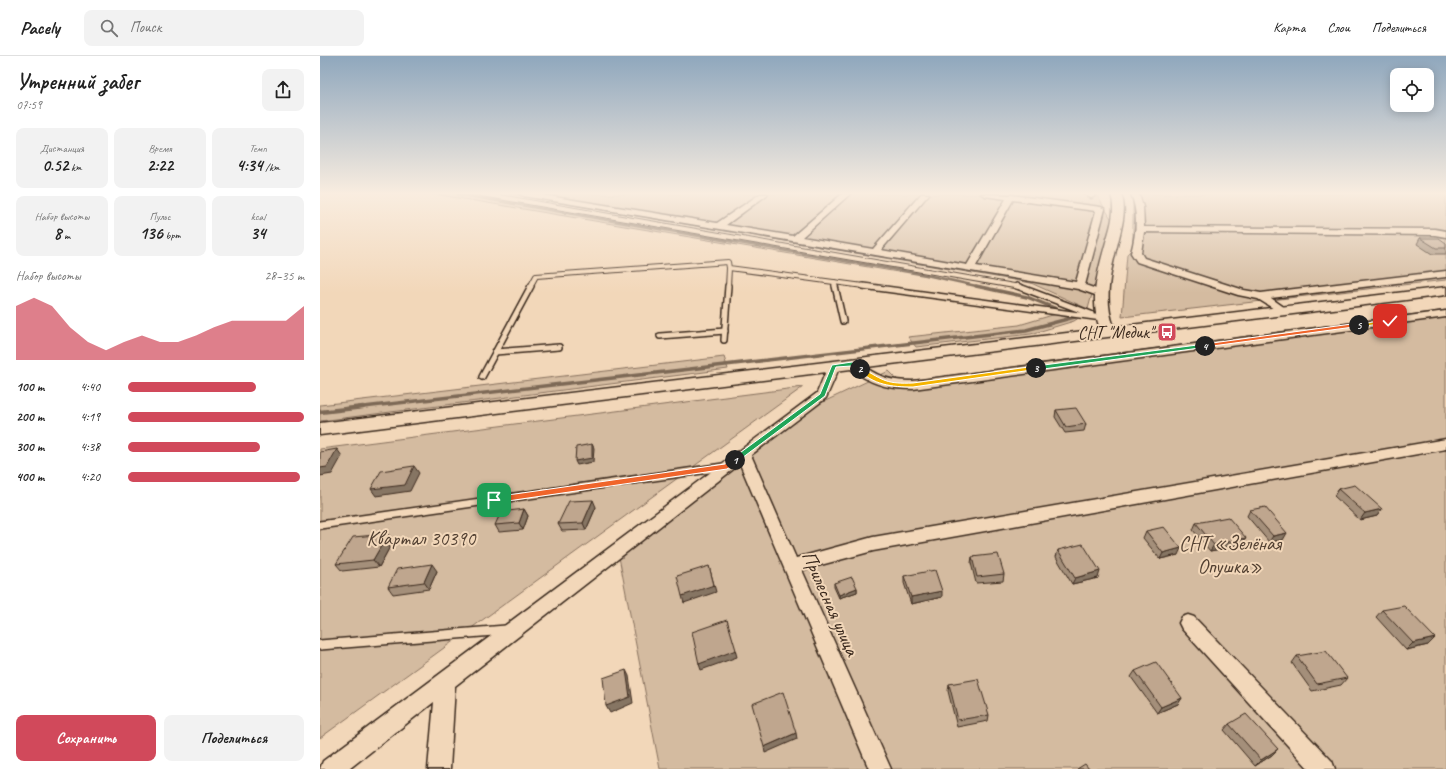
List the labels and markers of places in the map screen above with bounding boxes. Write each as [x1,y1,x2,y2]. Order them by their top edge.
pin [1373,304,1407,338]
pin: 5 [1349,315,1369,335]
bus stop icon: СНТ "Медик" [1156,321,1178,343]
place label: СНТ "Медик" [1078,322,1157,343]
pin: 4 [1195,336,1215,356]
pin: 3 [1026,358,1046,378]
pin: 2 [850,359,870,379]
pin: 1 [725,450,745,470]
pin [477,483,511,517]

